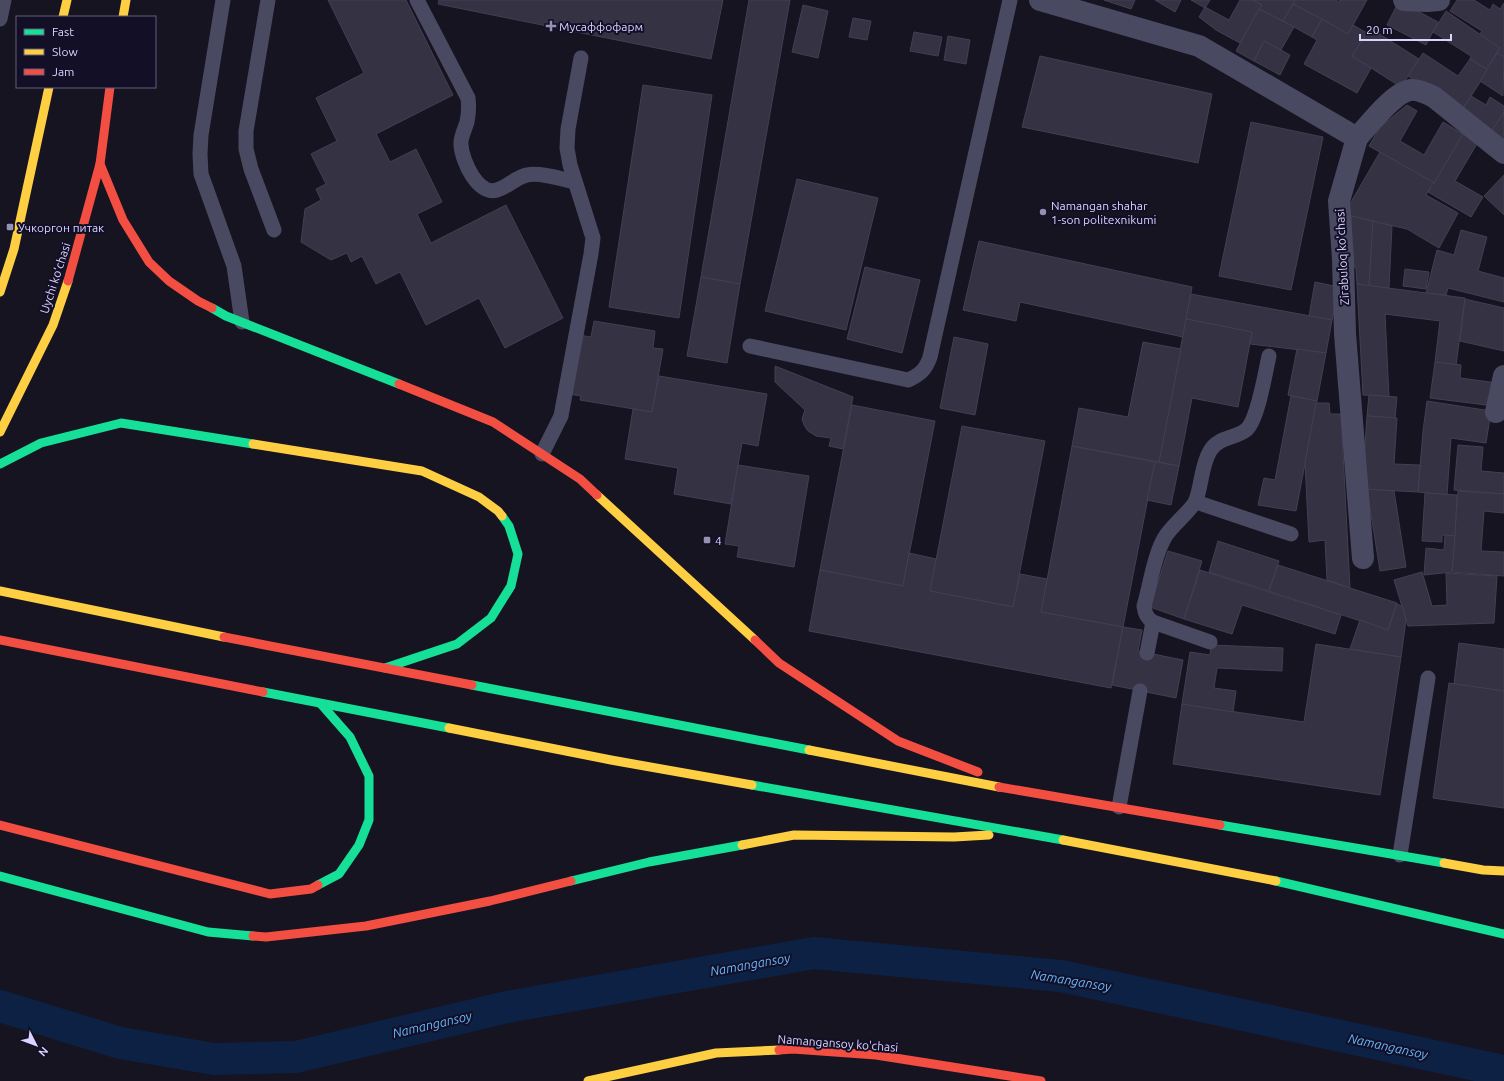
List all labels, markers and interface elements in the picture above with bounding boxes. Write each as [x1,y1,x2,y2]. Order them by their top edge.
legend [16,16,156,88]
scale bar [1360,16,1451,42]
place label: Мусаффофарм [559,20,643,33]
marker: Мусаффофарм [546,21,556,31]
text: 20 m [1366,23,1393,36]
text: Fast [52,25,74,38]
text: Slow [52,45,78,58]
text: Jam [52,65,74,78]
place label: Namangan shahar 1-son politexnikumi [1051,199,1157,226]
marker: Namangan shahar 1-son politexnikumi [1038,207,1048,217]
street label: Zirabuloq ko'chasi [1333,208,1351,306]
place label: Учкоргон питак [18,221,104,234]
marker: Учкоргон питак [5,222,15,232]
street label: Uychi ko’chasi [37,241,73,315]
place label: 4 [715,534,722,547]
marker: 4 [702,535,712,545]
water label: Namangansoy [709,950,792,978]
water label: Namangansoy [1030,967,1113,993]
water label: Namangansoy [391,1008,474,1040]
north arrow [16,1025,56,1065]
water label: Namangansoy [1347,1031,1430,1061]
street label: Namangansoy ko'chasi [777,1032,899,1054]
text: N [36,1045,51,1059]

